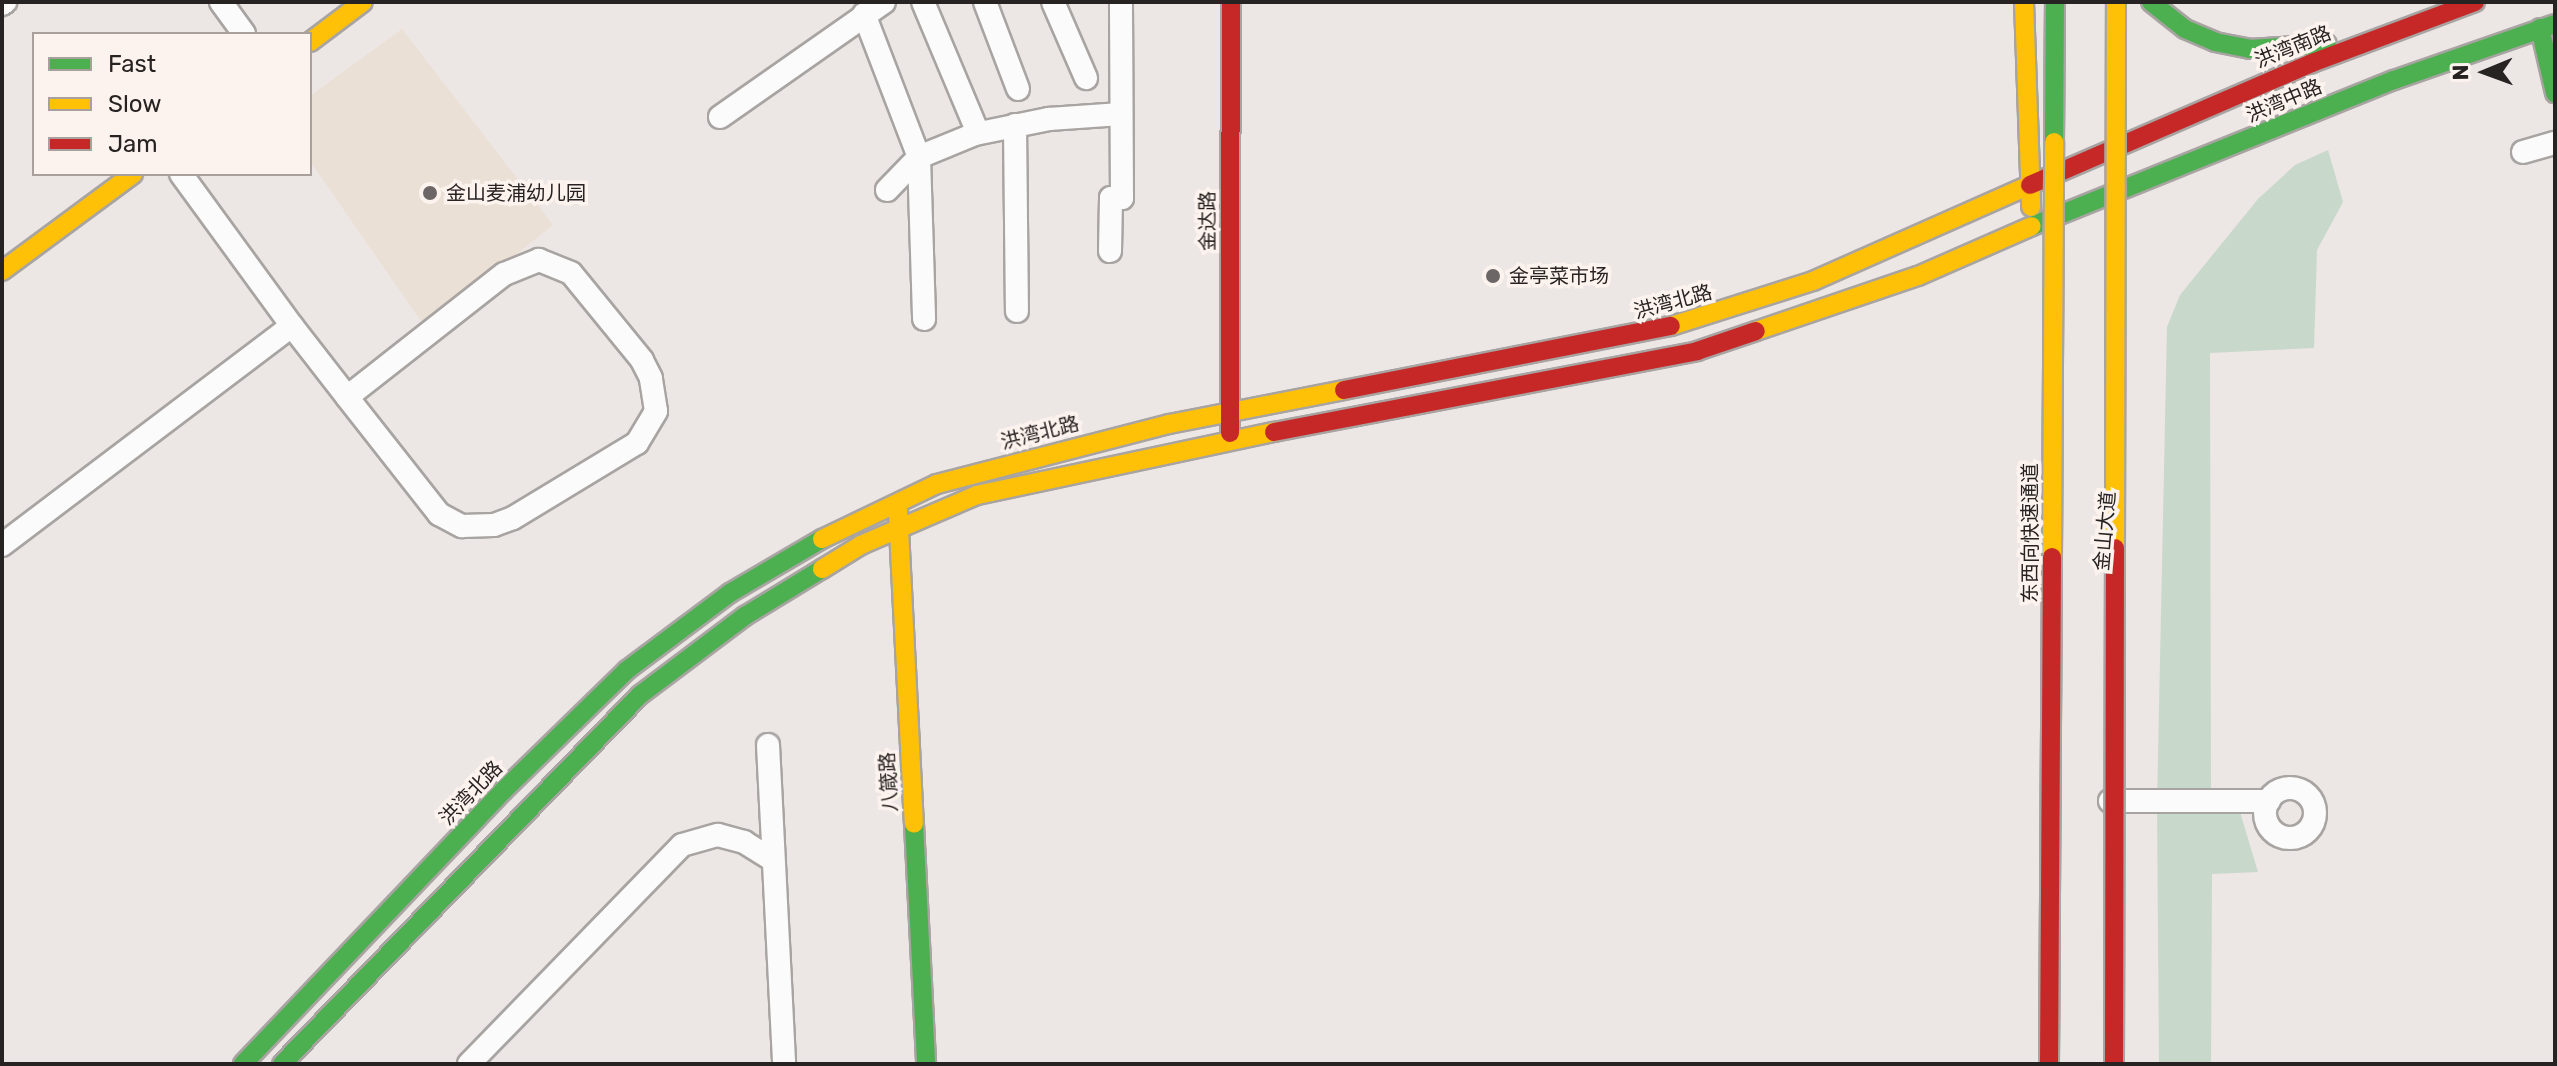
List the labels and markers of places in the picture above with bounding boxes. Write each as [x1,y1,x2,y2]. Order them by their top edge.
place label: 金山麦浦幼儿园 [446,181,586,205]
marker: 金山麦浦幼儿园 [421,184,439,202]
place label: 金亭菜市场 [1509,264,1609,288]
marker: 金亭菜市场 [1484,267,1502,285]

